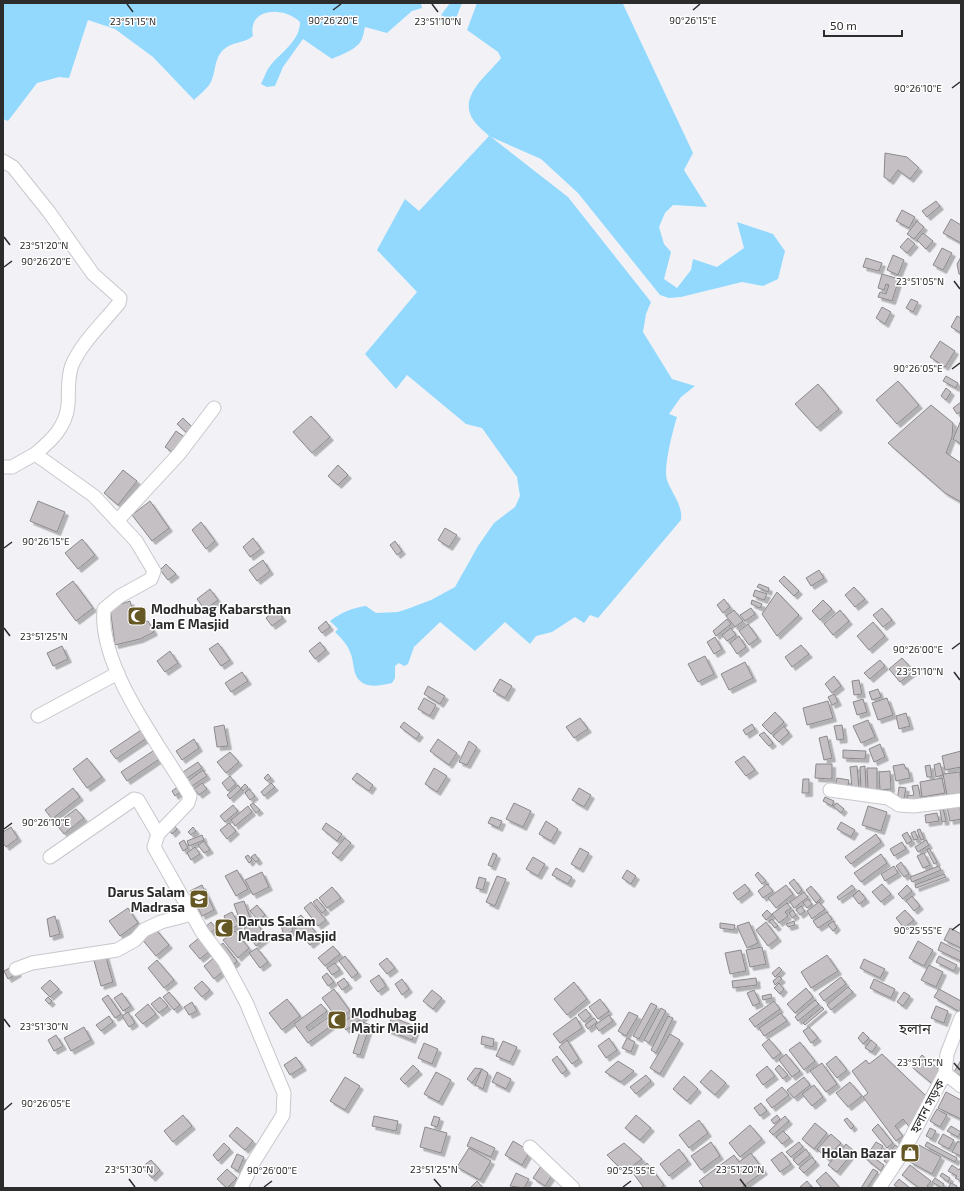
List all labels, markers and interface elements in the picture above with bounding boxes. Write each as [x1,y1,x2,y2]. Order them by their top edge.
scale bar [824,12,902,38]
text: 90°26'20"E [308,14,358,26]
text: 90°26'15"E [669,14,717,26]
text: 23°51'15"N [110,15,156,27]
text: 23°51'10"N [415,15,461,27]
text: 50 m [830,18,857,32]
text: 90°26'10"E [894,82,942,94]
text: 23°51'20"N [20,239,68,251]
text: 90°26'20"E [21,255,71,267]
text: 23°51'05"N [896,275,944,287]
text: 90°26'05"E [893,362,943,374]
text: 90°26'15"E [22,535,70,547]
place label: Modhubag Kabarsthan Jam E Masjid [151,601,291,632]
mosque icon: Modhubag Kabarsthan Jam E Masjid [126,605,148,627]
text: 23°51'25"N [20,630,68,642]
text: 90°26'00"E [893,643,943,655]
text: 23°51'10"N [897,665,943,677]
text: 90°26'10"E [22,816,70,828]
place label: Darus Salam Madrasa [108,884,185,915]
school or university icon: Darus Salam Madrasa [188,888,210,910]
place label: Darus Salam Madrasa Masjid [238,913,336,944]
mosque icon: Darus Salam Madrasa Masjid [213,917,235,939]
text: 90°25'55"E [894,924,943,936]
place label: Modhubag Matir Masjid [351,1005,429,1036]
mosque icon: Modhubag Matir Masjid [326,1009,348,1031]
district label: হলান [898,1019,932,1037]
text: 23°51'30"N [20,1020,68,1032]
text: 23°51'15"N [897,1056,943,1068]
street label: হলান সড়ক [906,1076,948,1136]
text: 90°26'05"E [21,1097,71,1109]
shop icon: Holan Bazar [899,1142,921,1164]
place label: Holan Bazar [822,1145,896,1161]
text: 23°51'30"N [105,1163,153,1175]
text: 23°51'25"N [410,1163,458,1175]
text: 23°51'20"N [716,1163,764,1175]
text: 90°26'00"E [247,1164,297,1176]
text: 90°25'55"E [607,1164,656,1176]

